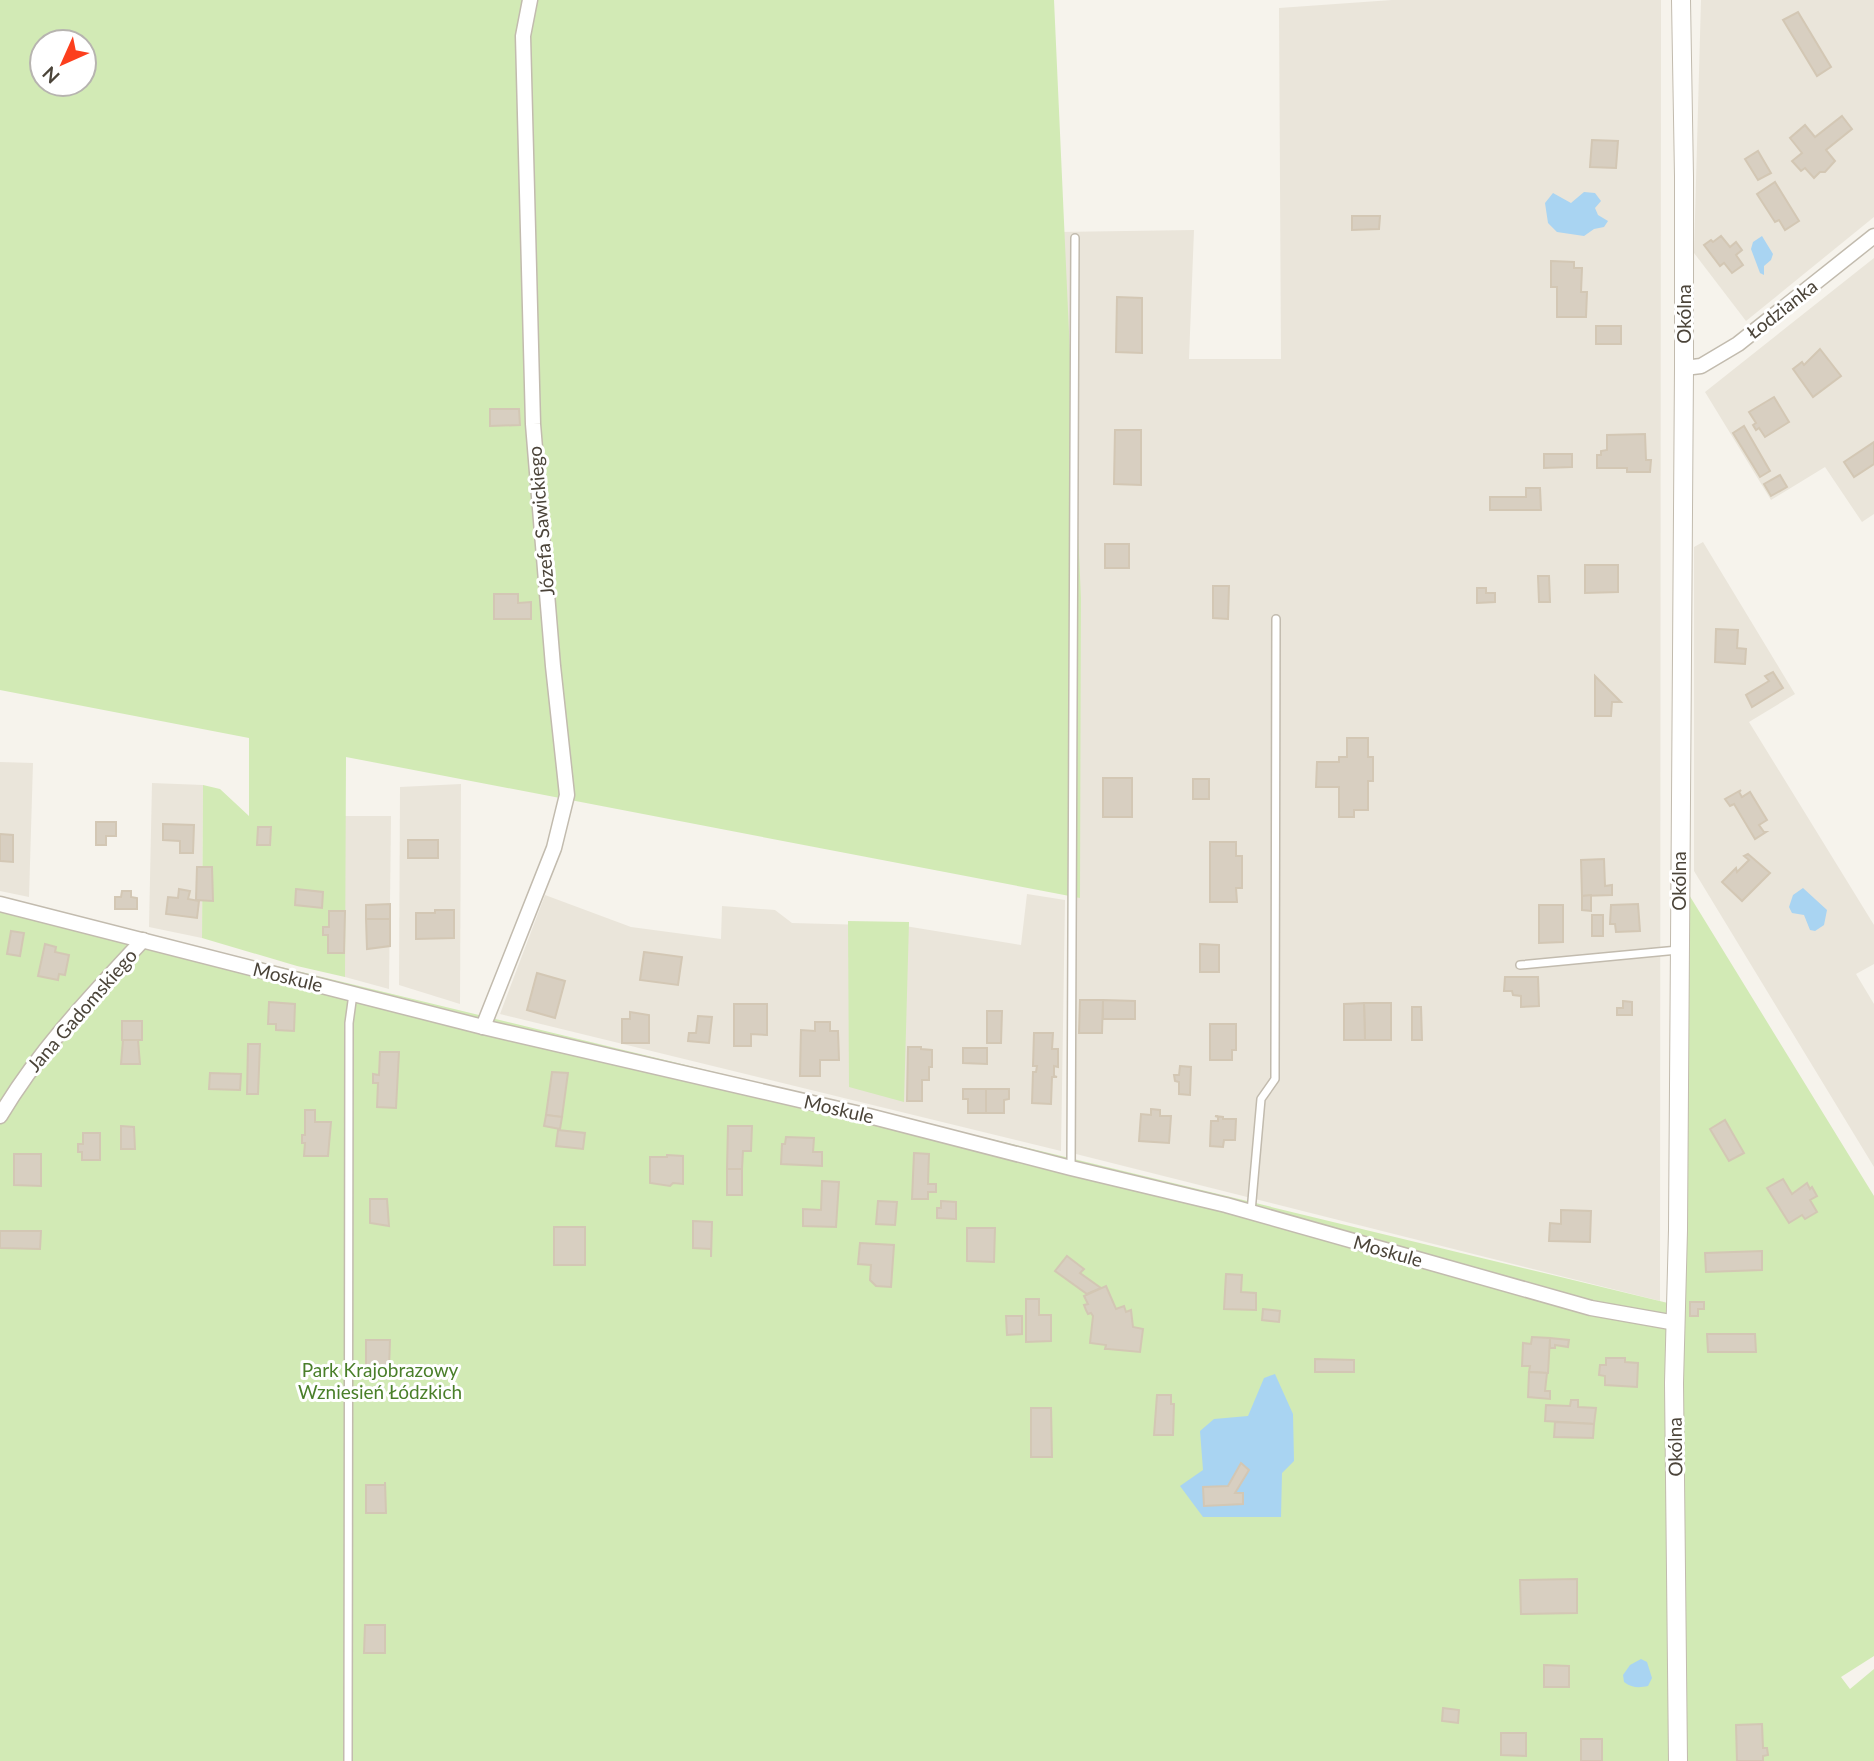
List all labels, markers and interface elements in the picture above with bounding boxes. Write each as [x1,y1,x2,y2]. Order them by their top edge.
north arrow [28,28,98,98]
text: N [37,62,64,89]
street label: Łodzianka [1742,274,1821,343]
street label: Okólna [1672,284,1695,344]
street label: Józefa Sawickiego [522,445,559,597]
street label: Okólna [1667,851,1690,911]
street label: Jana Gadomskiego [22,944,141,1076]
street label: Moskule [251,957,325,996]
street label: Moskule [802,1089,876,1128]
street label: Moskule [1351,1230,1425,1271]
park label: Park Krajobrazowy Wzniesień Łódzkich [298,1358,462,1403]
street label: Okólna [1662,1417,1687,1477]

